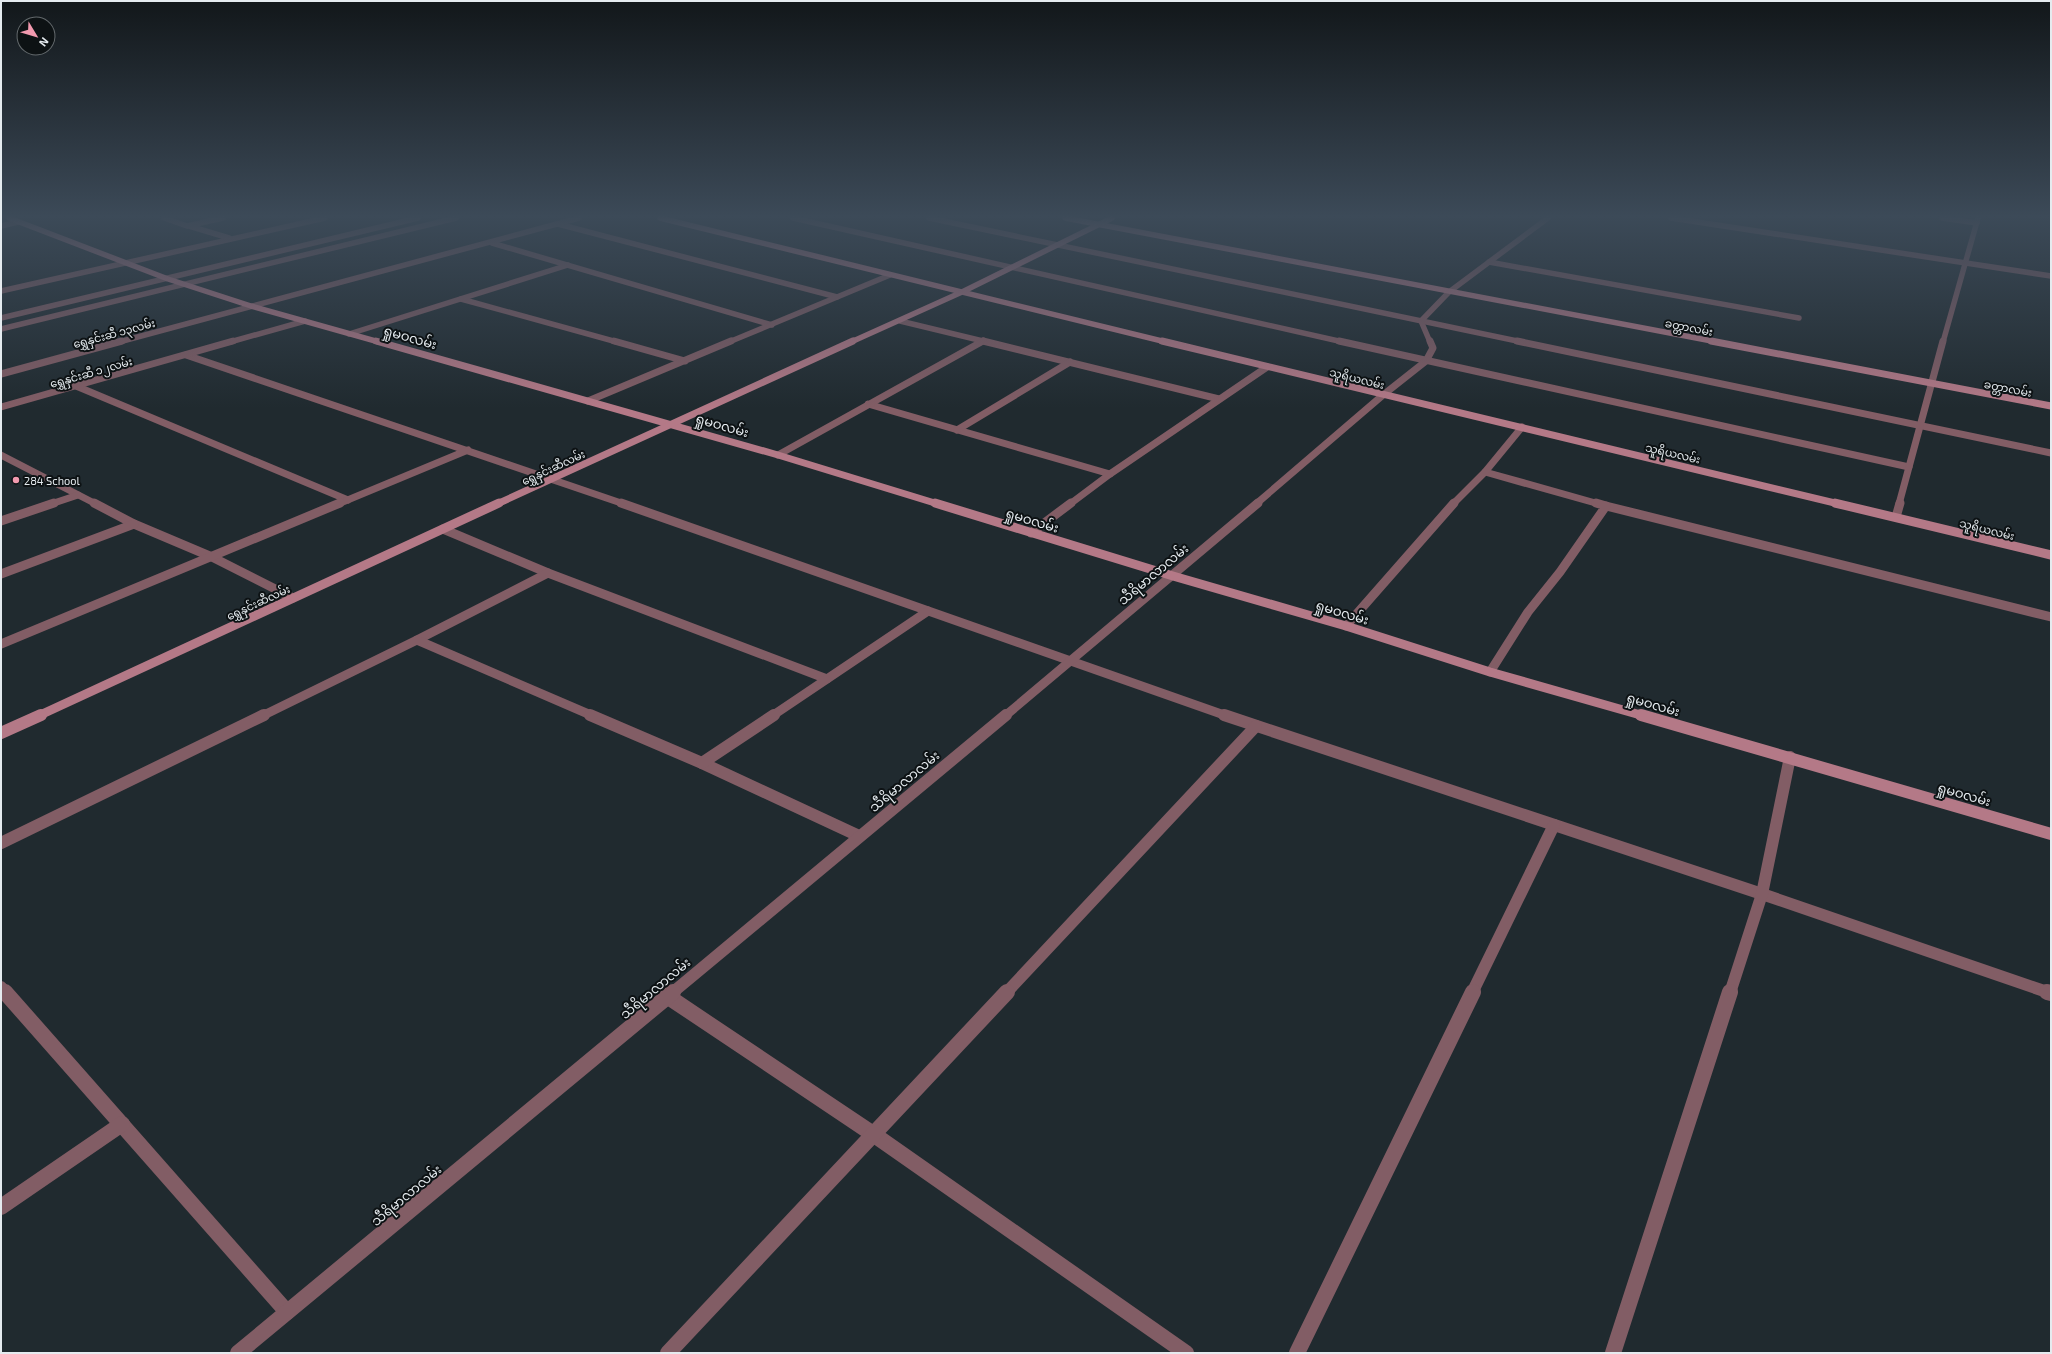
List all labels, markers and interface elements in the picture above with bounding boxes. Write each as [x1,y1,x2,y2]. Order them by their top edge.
north arrow [16,16,56,56]
text: N [37,35,52,50]
street label: ရွှေနှင်းဆီ ၁၃လမ်း [72,316,157,353]
street label: ခတ္တာလမ်း [1663,316,1714,341]
street label: ရှုမဝလမ်း [380,322,439,355]
street label: ရွှေနှင်းဆီ ၁၂လမ်း [48,354,135,393]
street label: သူရိယလမ်း [1328,365,1386,394]
street label: ခတ္တာလမ်း [1982,377,2033,402]
street label: ရှုမဝလမ်း [692,410,751,443]
street label: သူရိယလမ်း [1644,440,1702,469]
street label: ရွှေနှင်းဆီလမ်း [519,447,588,490]
place label: 284 School [24,474,81,487]
marker: 284 School [11,475,21,485]
street label: ရှုမဝလမ်း [1002,504,1061,539]
street label: သူရိယလမ်း [1958,516,2016,545]
street label: သီရိမာလာလမ်း [1115,540,1193,610]
street label: ရွှေနှင်းဆီလမ်း [224,582,293,625]
street label: ရှုမဝလမ်း [1312,596,1371,631]
street label: ရှုမဝလမ်း [1623,689,1682,722]
street label: သီရိမာလာလမ်း [866,747,944,817]
street label: ရှုမဝလမ်း [1934,779,1993,812]
street label: သီရိမာလာလမ်း [617,954,695,1024]
street label: သီရိမာလာလမ်း [368,1161,446,1231]

